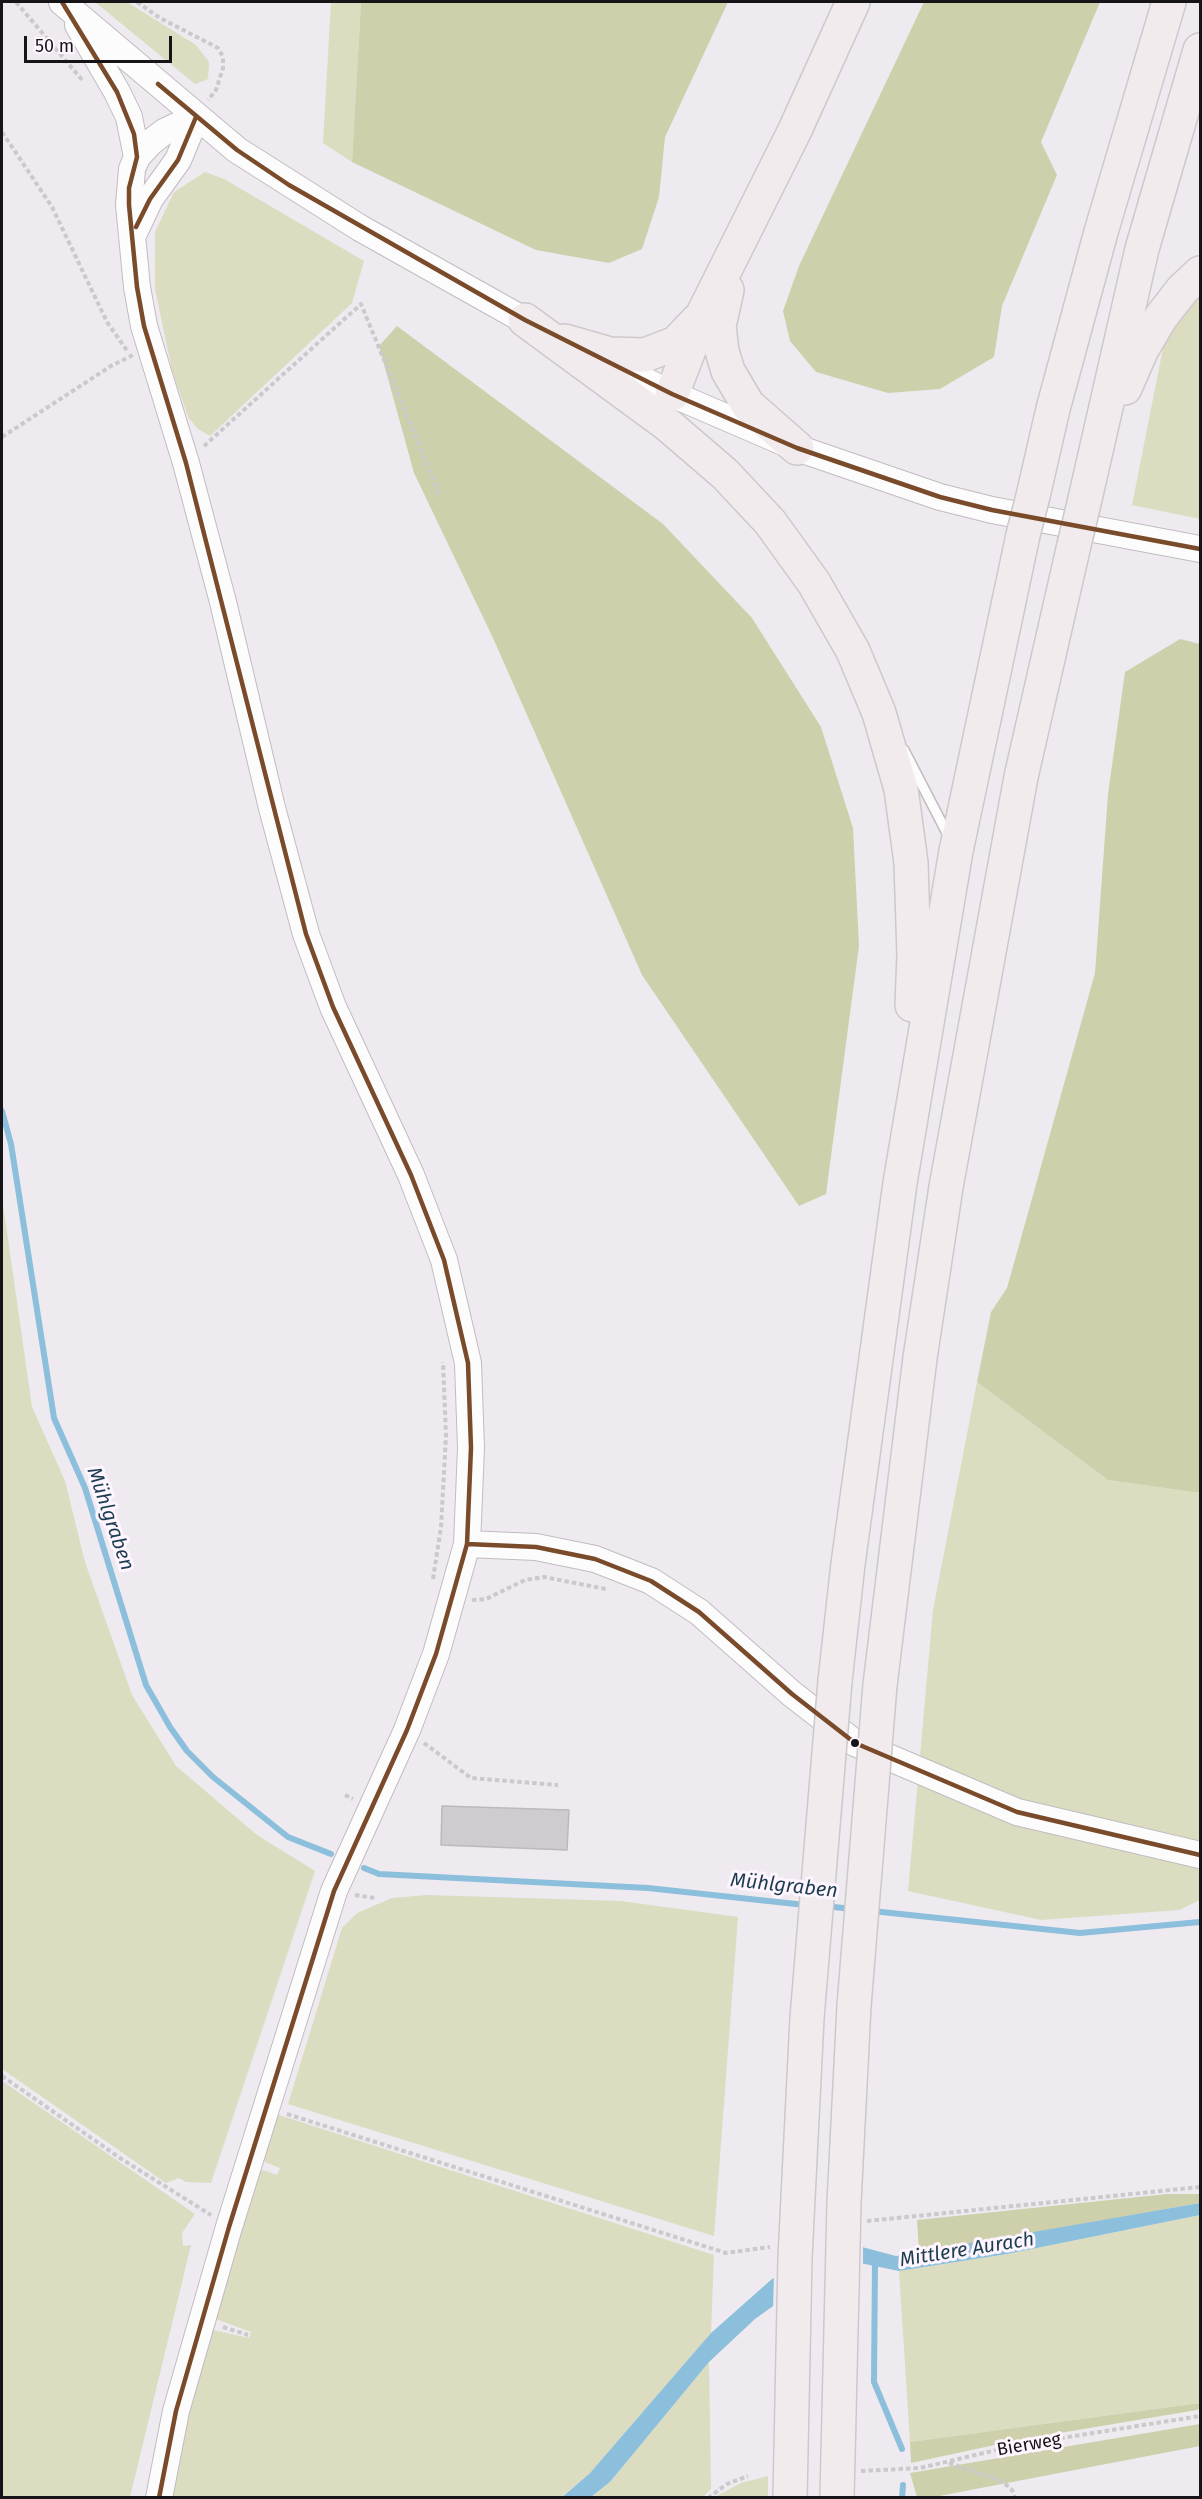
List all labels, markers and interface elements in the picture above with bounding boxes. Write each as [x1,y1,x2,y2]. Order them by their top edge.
scale bar [27,24,176,62]
text: 50 m [35,35,74,57]
water label: Mühlgraben [81,1464,139,1574]
unlabelled marker [849,1737,861,1749]
water label: Mühlgraben [729,1868,839,1904]
water label: Mittlere Aurach [898,2228,1036,2272]
street label: Bierweg [995,2429,1063,2461]

